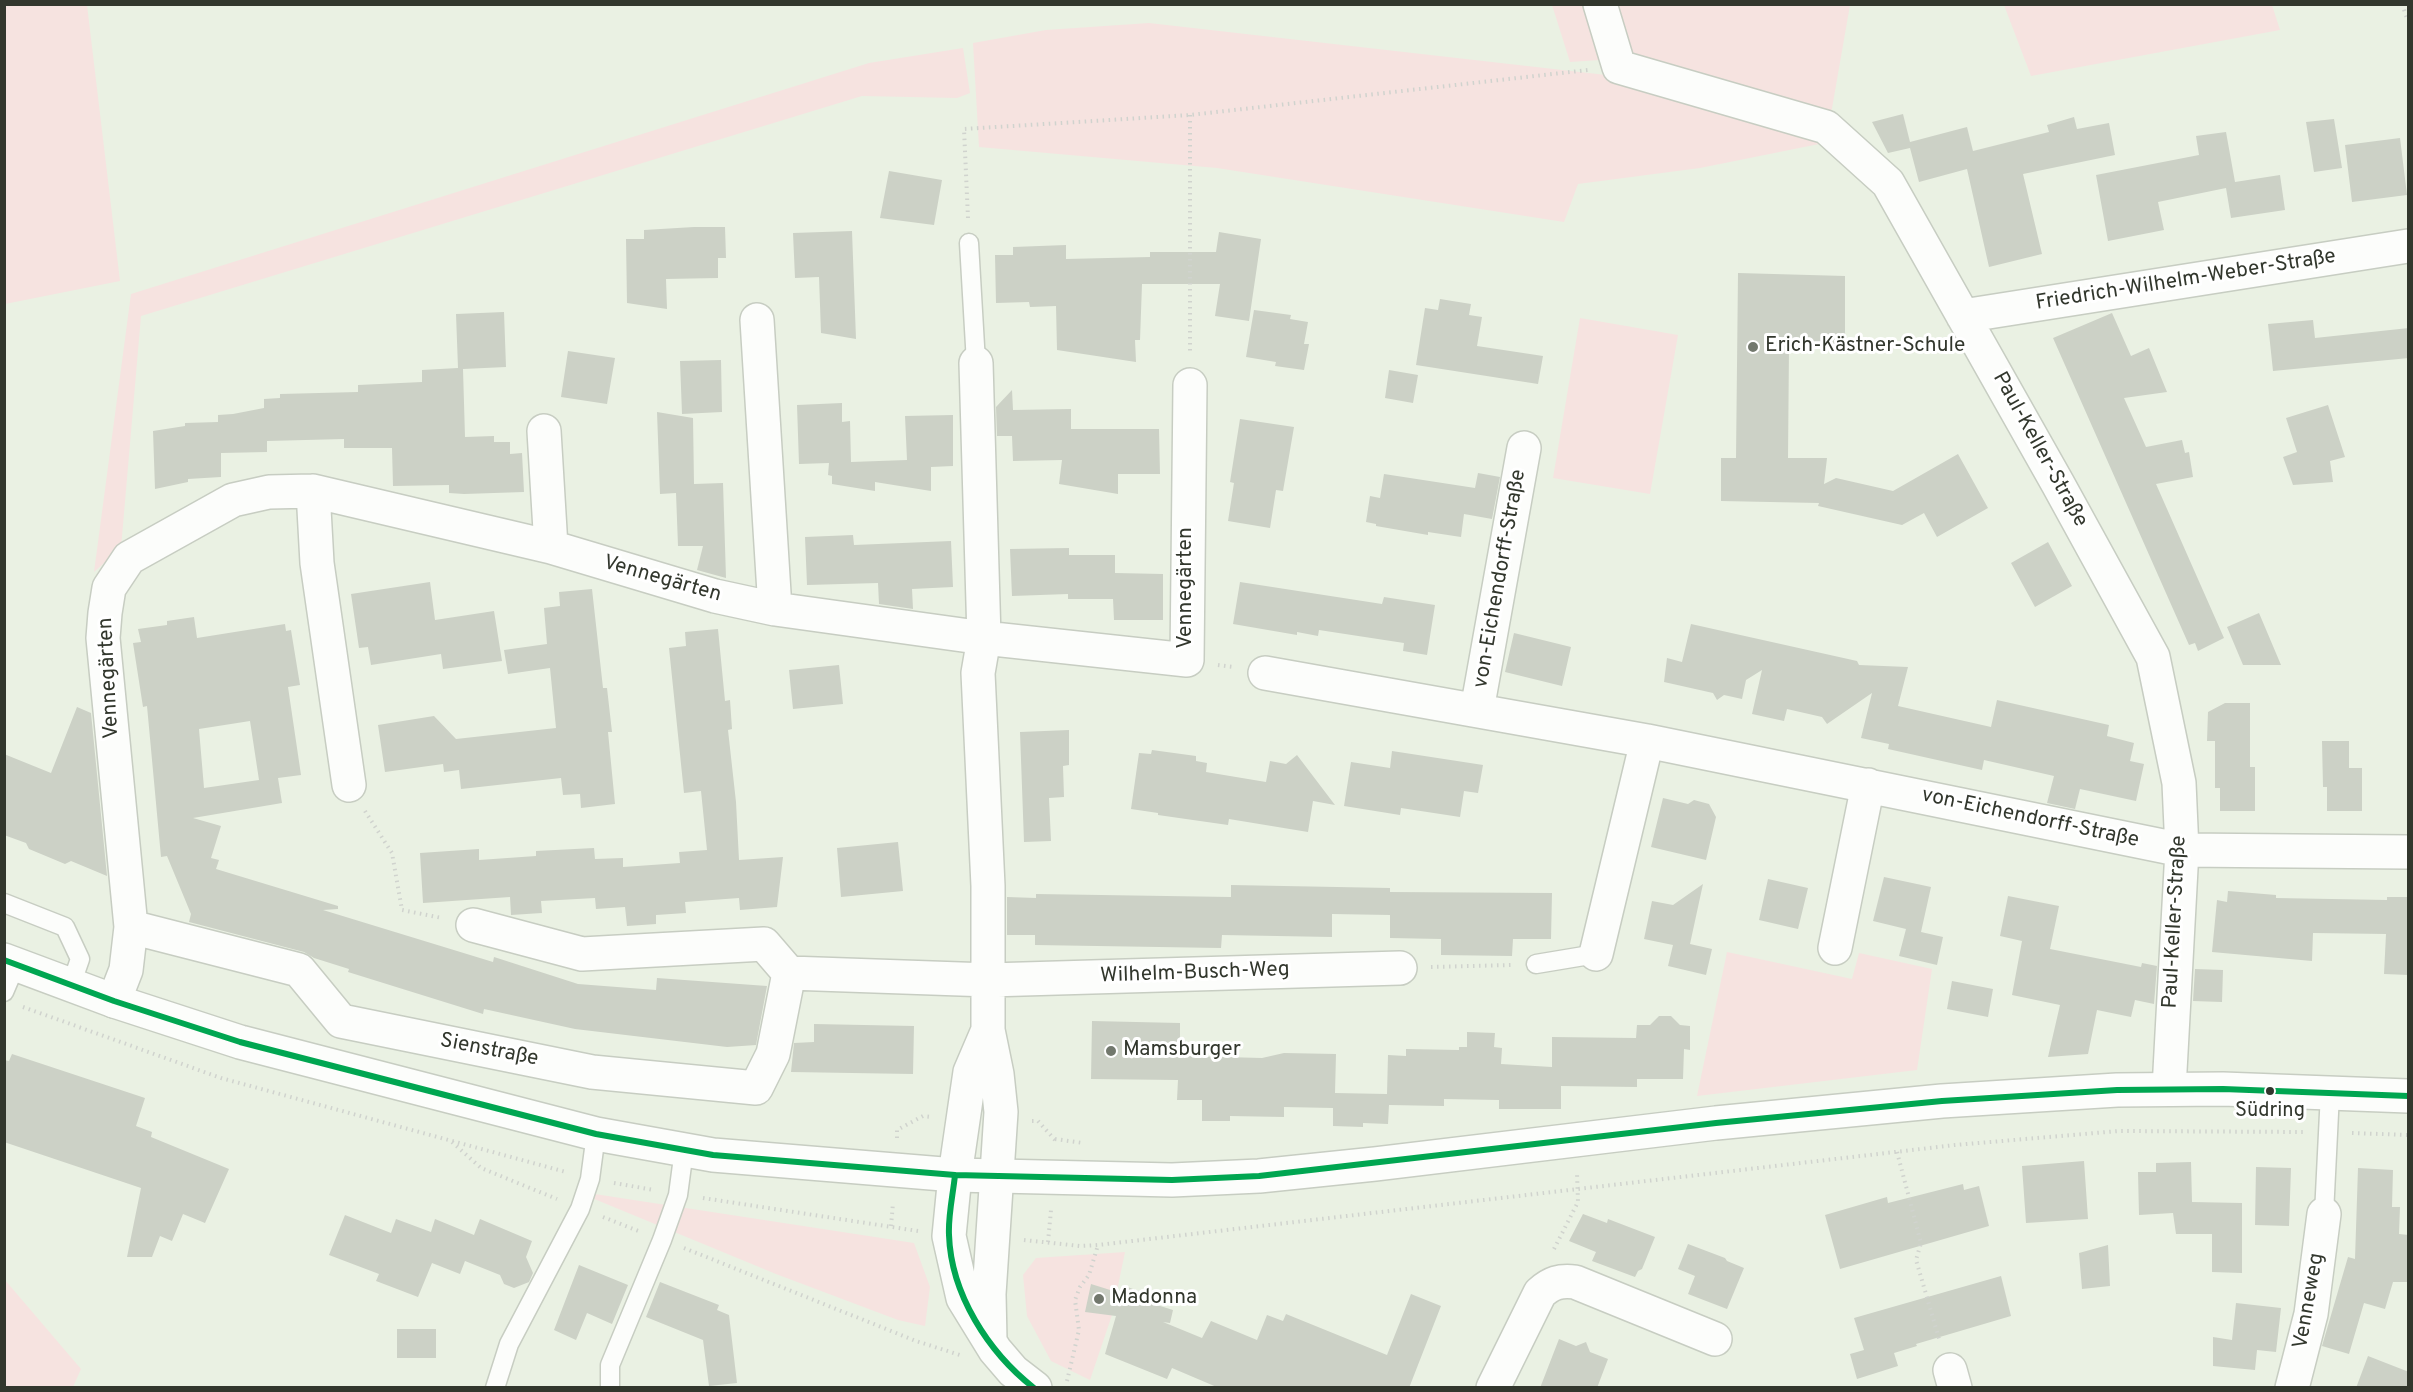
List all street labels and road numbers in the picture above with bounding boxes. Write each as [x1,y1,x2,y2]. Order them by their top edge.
street label: Friedrich-Wilhelm-Weber-Straße [2034,245,2338,317]
street label: Paul-Keller-Straße [1986,368,2092,532]
street label: von-Eichendorff-Straße [1469,468,1533,690]
street label: Vennegärten [1174,527,1200,649]
street label: Vennegärten [600,551,724,609]
street label: Vennegärten [94,617,126,739]
street label: von-Eichendorff-Straße [1919,784,2141,854]
street label: Paul-Keller-Straße [2159,835,2193,1009]
street label: Wilhelm-Busch-Weg [1100,958,1290,990]
street label: Sienstraße [438,1029,540,1073]
street label: Venneweg [2289,1251,2331,1351]

